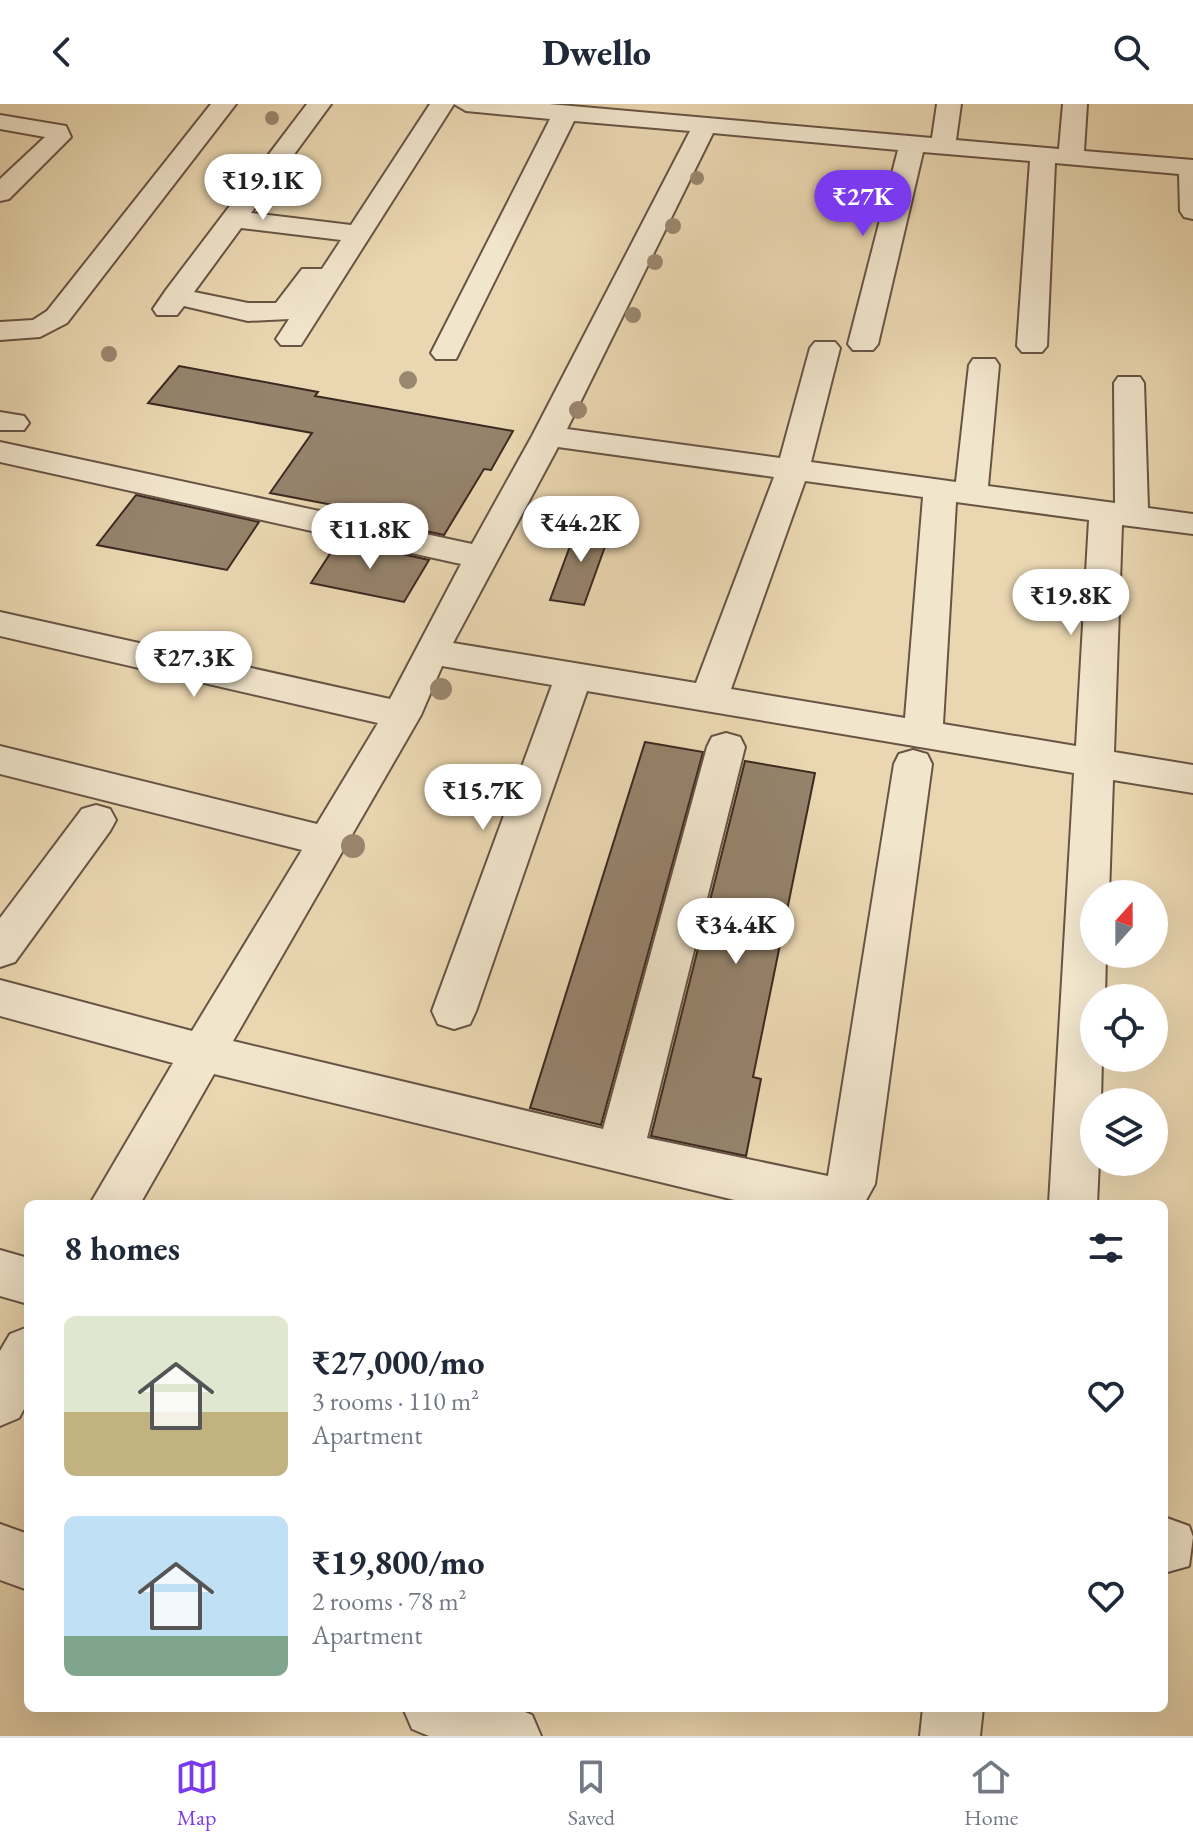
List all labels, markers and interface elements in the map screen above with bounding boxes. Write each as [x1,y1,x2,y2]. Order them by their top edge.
text: Dwello [542,29,651,76]
icon: back [40,30,84,74]
icon: search [1109,30,1153,74]
pin: ₹19.1K [198,154,328,222]
text: ₹19.1K [222,163,304,197]
pin: ₹27K [816,170,910,238]
text: ₹27K [832,179,894,213]
pin: ₹44.2K [516,496,646,564]
pin: ₹11.8K [305,503,435,571]
text: ₹44.2K [540,505,622,539]
text: ₹11.8K [329,512,411,546]
pin: ₹19.8K [1006,569,1136,637]
text: ₹19.8K [1030,578,1112,612]
pin: ₹27.3K [129,631,259,699]
text: ₹27.3K [153,640,235,674]
pin: ₹15.7K [418,764,548,832]
text: ₹15.7K [442,773,524,807]
north arrow [1080,880,1168,968]
map controls [1080,880,1168,1176]
pin: ₹34.4K [671,898,801,966]
text: ₹34.4K [695,907,777,941]
button: locate [1080,984,1168,1072]
button: layers [1080,1088,1168,1176]
text: 8 homes [64,1226,180,1270]
icon: filters [1084,1226,1128,1270]
text: ₹27,000/mo [312,1340,485,1384]
icon: home [128,1348,224,1444]
icon: heart [1084,1374,1128,1418]
text: 3 rooms · 110 m² [312,1384,479,1418]
text: Apartment [312,1418,422,1452]
text: ₹19,800/mo [312,1540,485,1584]
icon: home [128,1548,224,1644]
icon: heart [1084,1574,1128,1618]
text: 2 rooms · 78 m² [312,1584,467,1618]
text: Apartment [312,1618,422,1652]
tab: Map [175,1755,219,1832]
tab: Saved [568,1755,615,1832]
tab: Home [964,1755,1018,1832]

